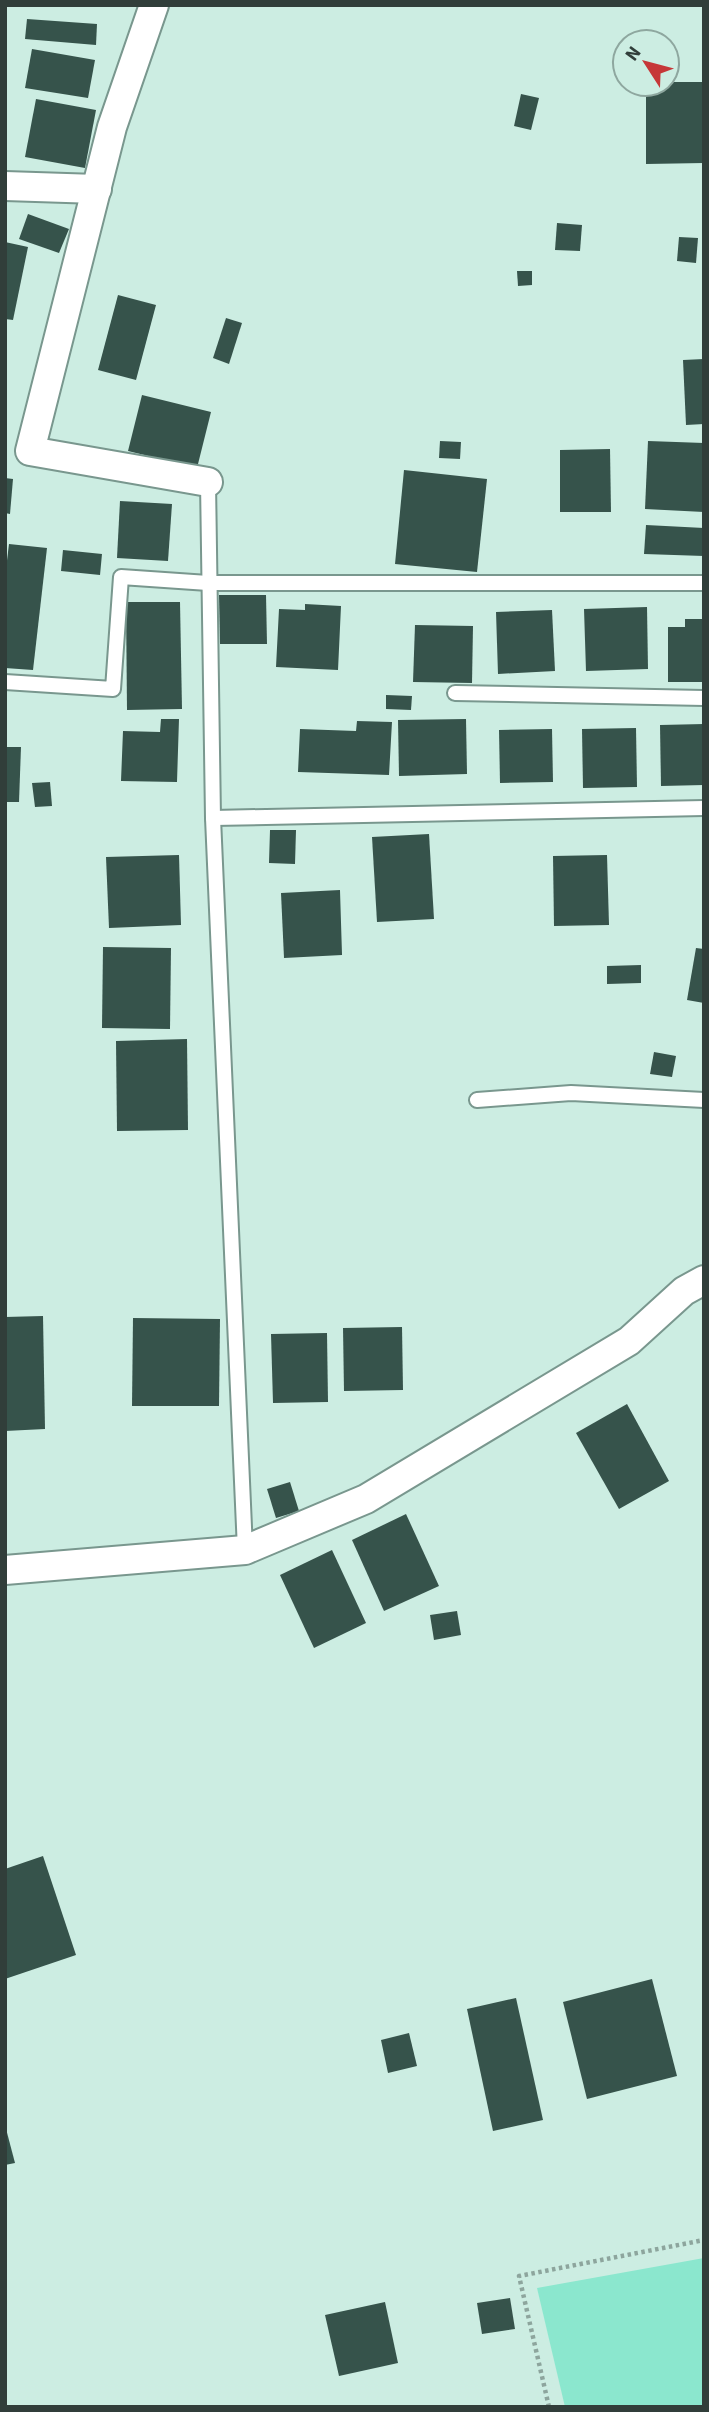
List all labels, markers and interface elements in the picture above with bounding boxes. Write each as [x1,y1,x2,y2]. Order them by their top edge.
north arrow [611,28,681,98]
text: N [619,41,648,67]

